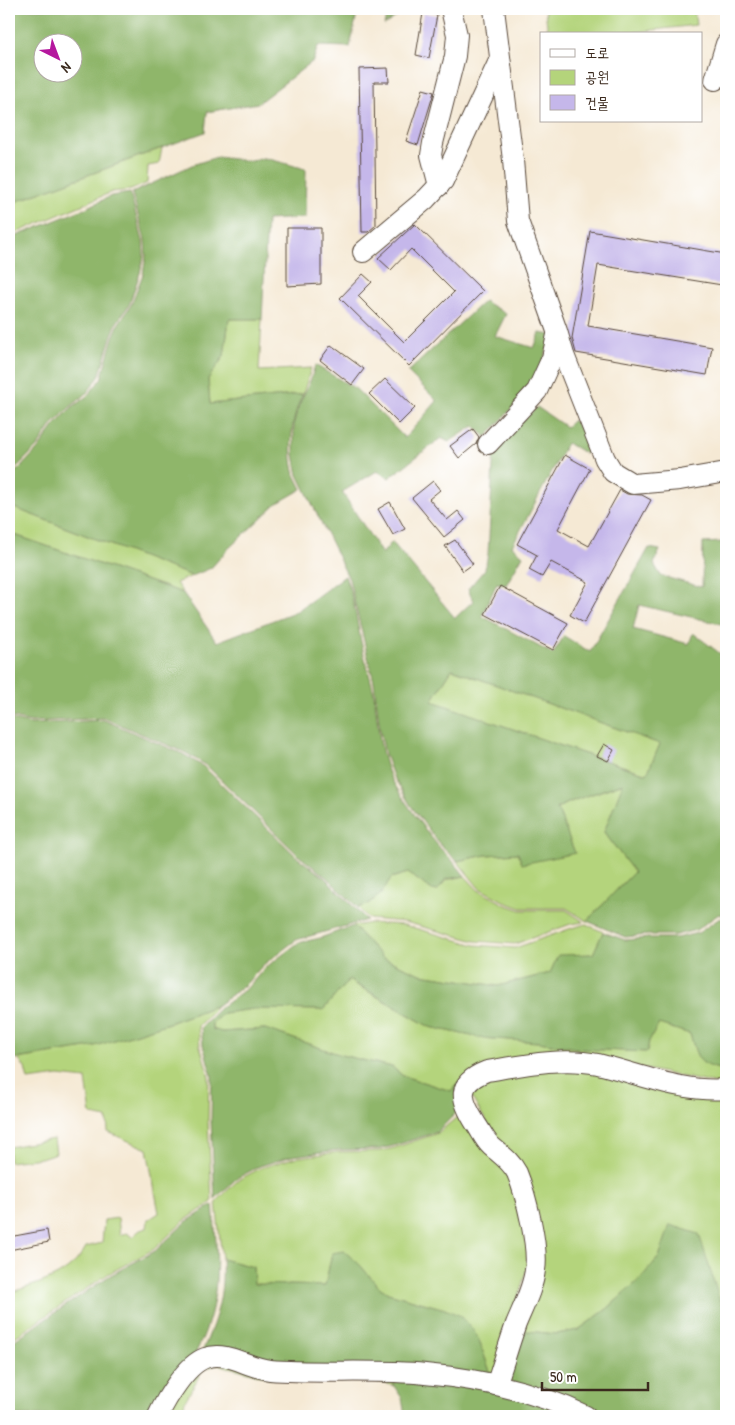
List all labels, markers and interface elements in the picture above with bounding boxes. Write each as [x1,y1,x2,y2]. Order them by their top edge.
north arrow [32,32,82,82]
legend [540,32,702,122]
text: 도로 [585,42,609,63]
text: N [58,58,76,78]
text: 공원 [585,66,609,87]
text: 건물 [585,92,609,113]
scale bar [542,1360,649,1392]
text: 50 m [550,1366,577,1387]

